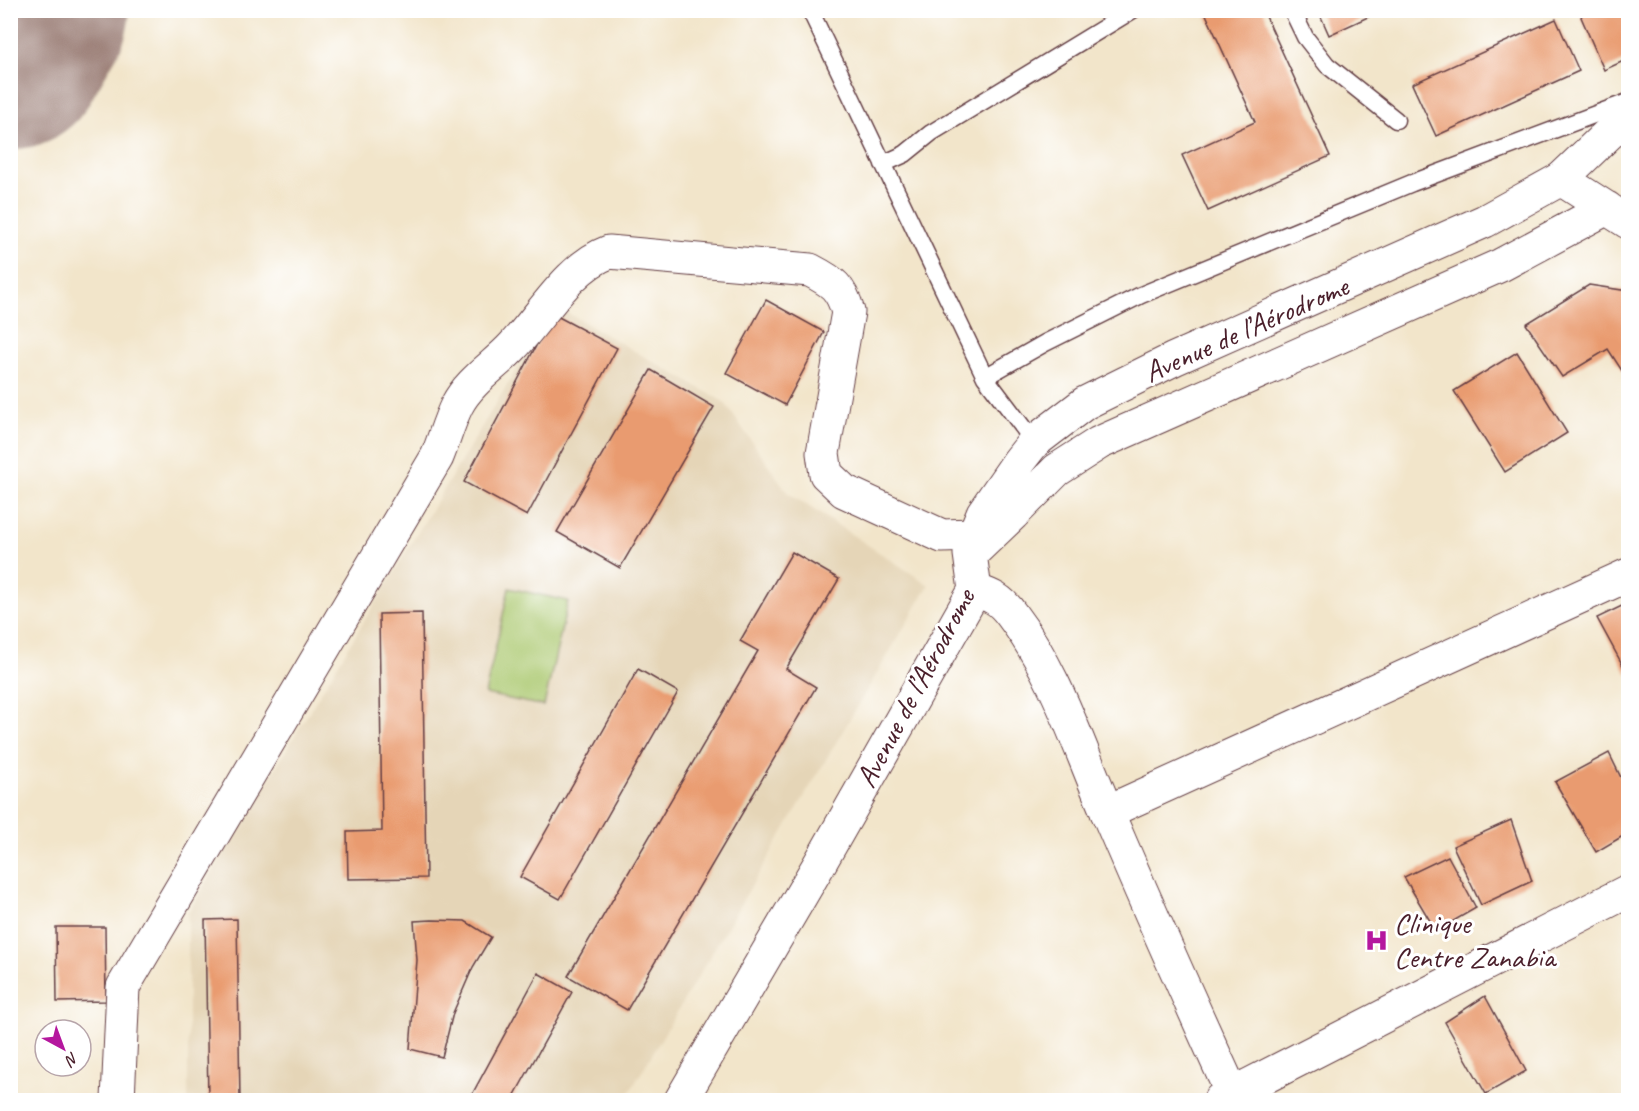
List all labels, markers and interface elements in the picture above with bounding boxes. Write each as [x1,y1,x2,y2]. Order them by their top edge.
street label: Avenue de l’Aérodrome [1138,266,1356,391]
street label: Avenue de l’Aérodrome [847,580,984,794]
place label: Clinique Centre Zanabia [1394,904,1557,976]
hospital icon: Clinique Centre Zanabia [1363,927,1389,953]
north arrow [33,1018,93,1078]
text: N [60,1048,82,1071]

